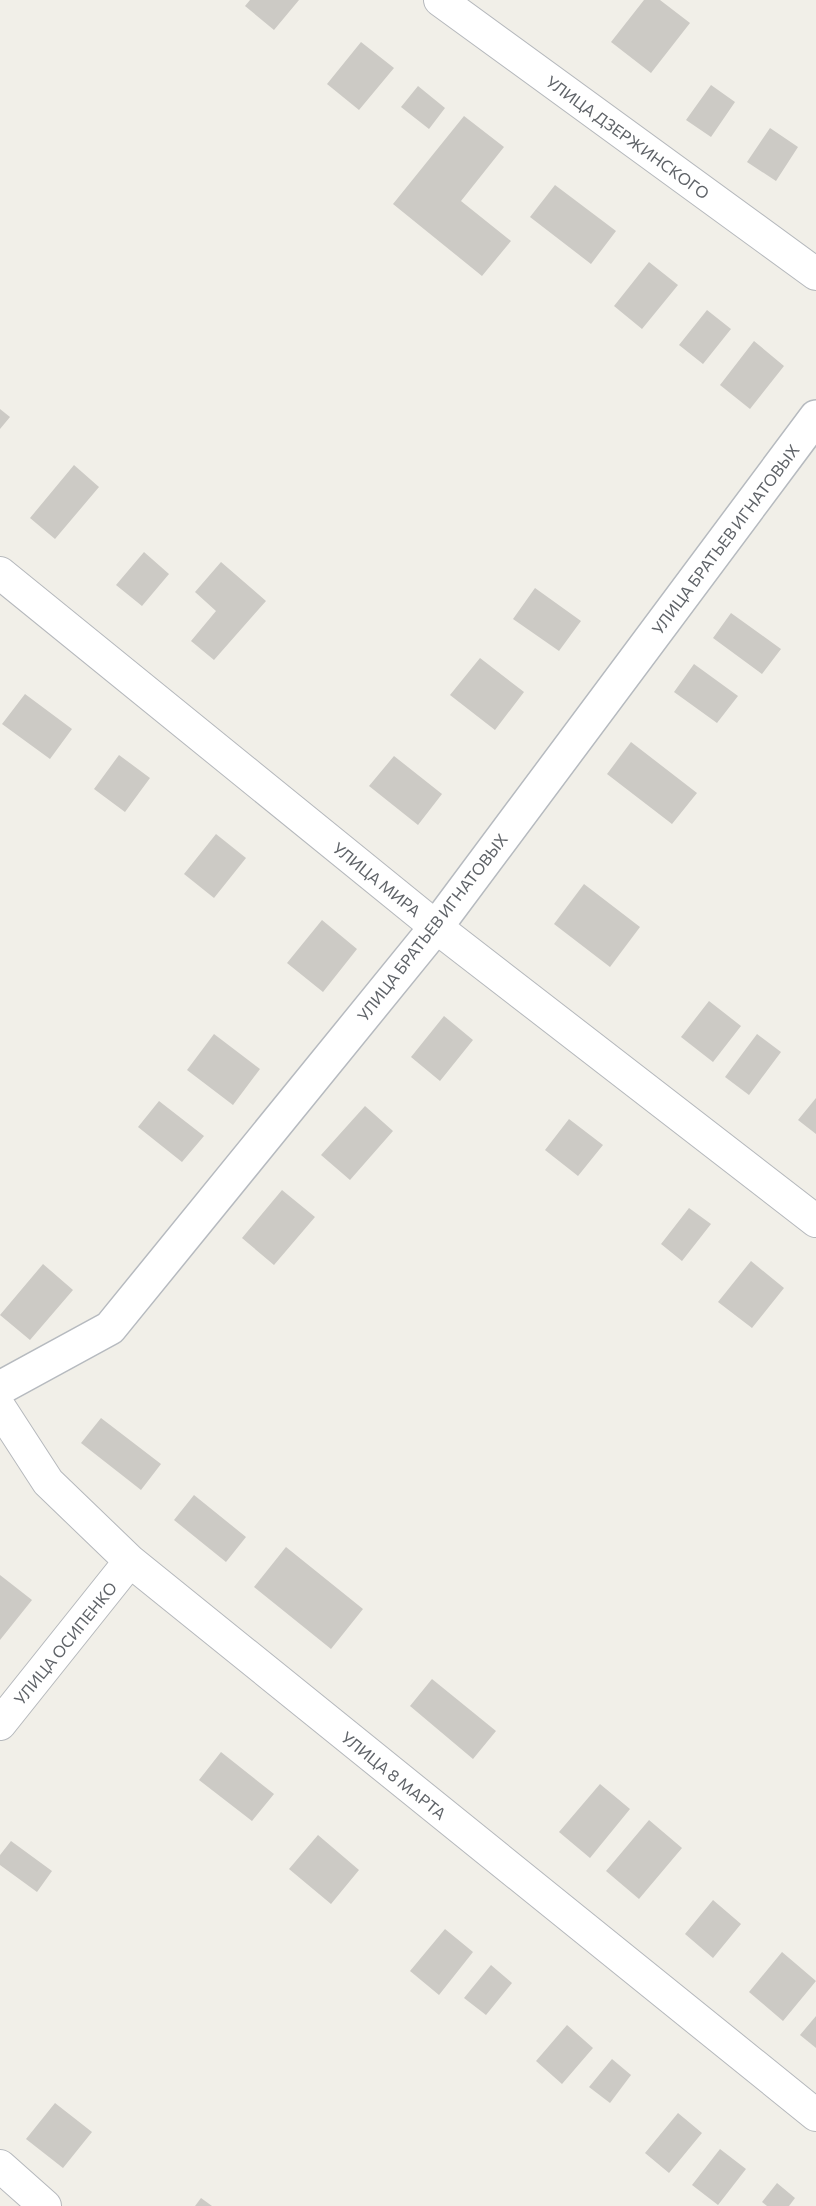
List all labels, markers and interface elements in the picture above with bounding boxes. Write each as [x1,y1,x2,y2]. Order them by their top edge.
street label: УЛИЦА ДЗЕРЖИНСКОГО [543,71,713,203]
street label: УЛИЦА БРАТЬЕВ ИГНАТОВЫХ [647,440,803,638]
street label: УЛИЦА БРАТЬЕВ ИГНАТОВЫХ [353,829,511,1025]
street label: УЛИЦА МИРА [329,838,425,920]
street label: УЛИЦА ОСИПЕНКО [10,1578,120,1708]
street label: УЛИЦА 8 МАРТА [338,1727,450,1823]

